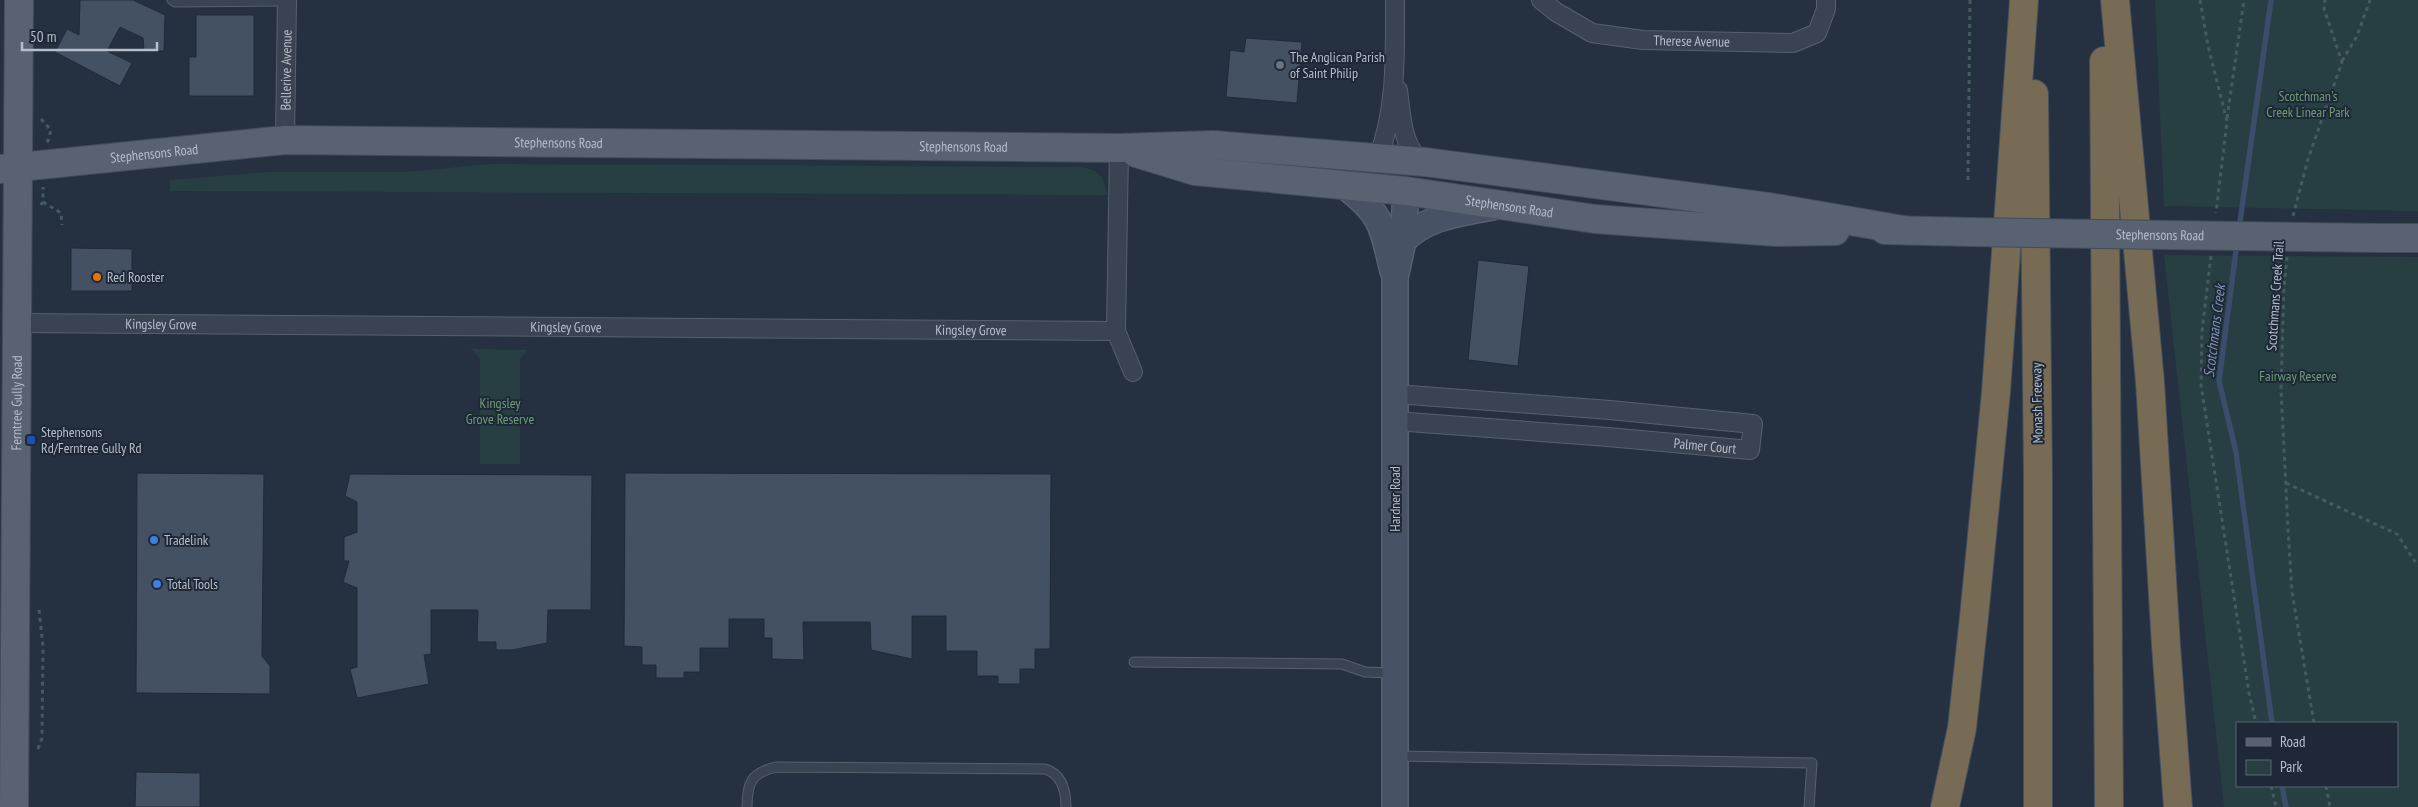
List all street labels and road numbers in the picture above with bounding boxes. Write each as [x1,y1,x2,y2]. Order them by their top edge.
street label: Bellerive Avenue [276,29,296,111]
street label: Therese Avenue [1653,31,1730,51]
street label: Stephensons Road [514,133,603,152]
street label: Stephensons Road [919,137,1008,156]
street label: Stephensons Road [109,140,199,167]
street label: Stephensons Road [1464,191,1554,222]
street label: Stephensons Road [2116,225,2204,244]
street label: Scotchmans Creek Trail [2262,240,2288,352]
street label: Kingsley Grove [125,315,197,333]
street label: Kingsley Grove [530,318,602,336]
street label: Kingsley Grove [935,321,1007,339]
street label: Ferntree Gully Road [7,355,26,451]
street label: Monash Freeway [2027,362,2047,443]
street label: Palmer Court [1673,434,1737,458]
street label: Hardner Road [1386,466,1404,532]

